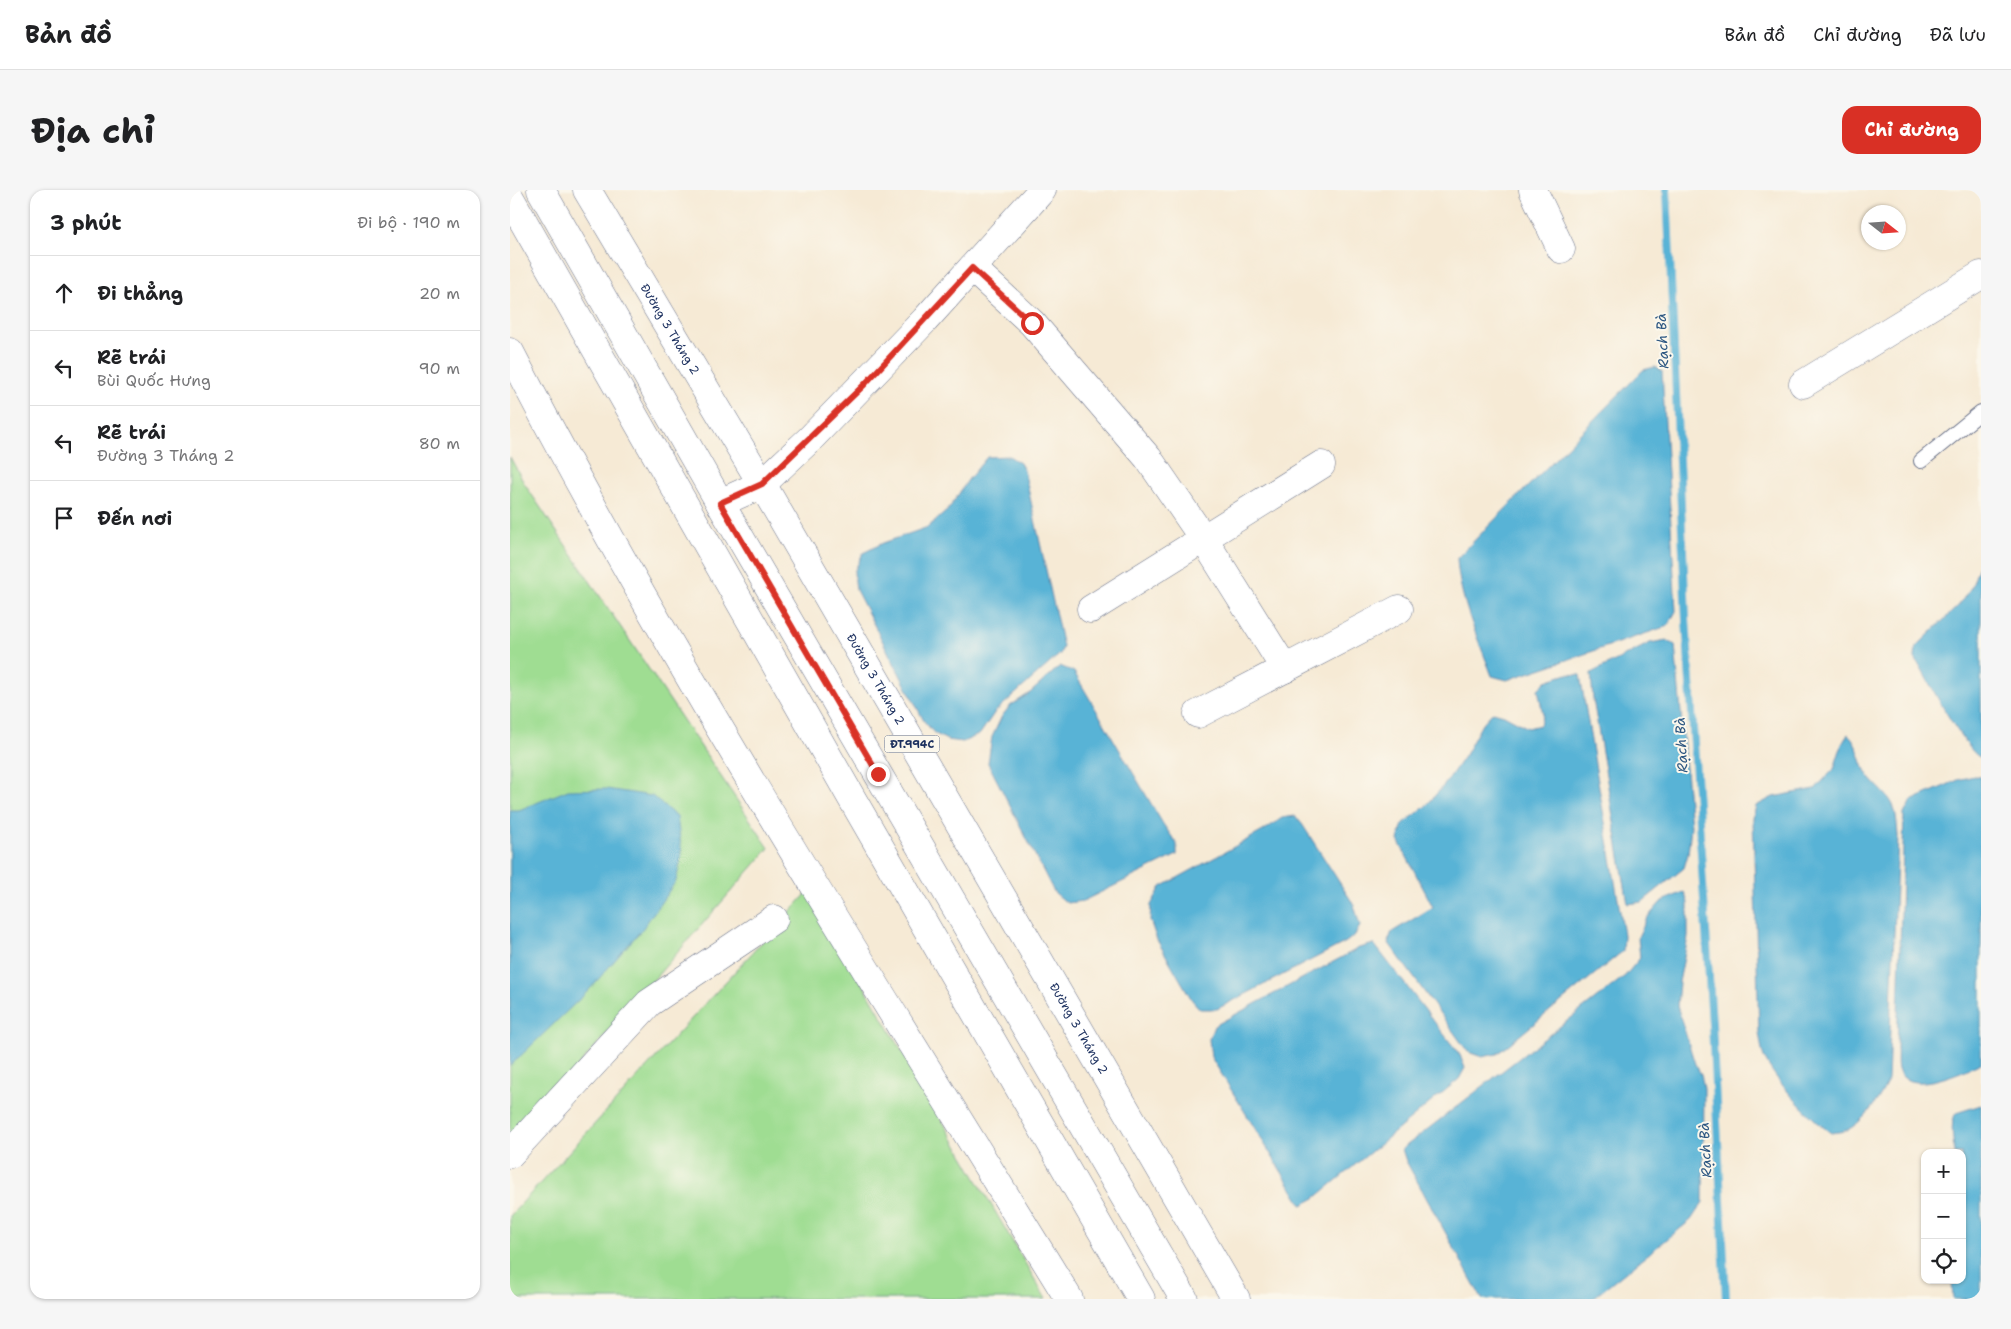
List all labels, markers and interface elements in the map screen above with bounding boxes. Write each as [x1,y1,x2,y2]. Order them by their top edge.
text: Bản đồ [25,19,112,51]
text: Bản đồ [1724,23,1785,47]
text: Chỉ đường [1813,23,1902,47]
text: Đã lưu [1930,23,1986,47]
button: Chỉ đường [1842,106,1981,154]
text: Địa chỉ [30,107,154,154]
north arrow [1861,205,1906,250]
text: 3 phút [50,209,122,237]
text: Đi bộ · 190 m [357,212,460,233]
icon: ahead [50,279,78,307]
text: Đi thẳng [97,281,183,306]
street label: Đường 3 Tháng 2 [637,281,703,378]
text: 20 m [419,283,460,304]
route start [1021,312,1044,335]
water label: Rạch Bà [1652,313,1672,369]
text: Rẽ trái [97,345,166,370]
icon: left [50,354,78,382]
text: 90 m [419,358,460,379]
text: Bùi Quốc Hưng [97,370,211,391]
text: Rẽ trái [97,420,166,445]
icon: left [50,429,78,457]
text: 80 m [419,433,460,454]
text: Đường 3 Tháng 2 [97,445,234,466]
icon: arrive [50,504,78,532]
text: Đến nơi [97,506,172,531]
street label: Đường 3 Tháng 2 [843,631,908,728]
water label: Rạch Bà [1671,717,1691,773]
road number: ĐT.994C [884,736,940,752]
route end [867,763,890,786]
street label: Đường 3 Tháng 2 [1046,980,1112,1077]
water label: Rạch Bà [1695,1122,1715,1178]
map controls [1921,1149,1966,1284]
button: + [1921,1149,1966,1194]
button: − [1921,1194,1966,1239]
button: locate [1921,1239,1966,1284]

